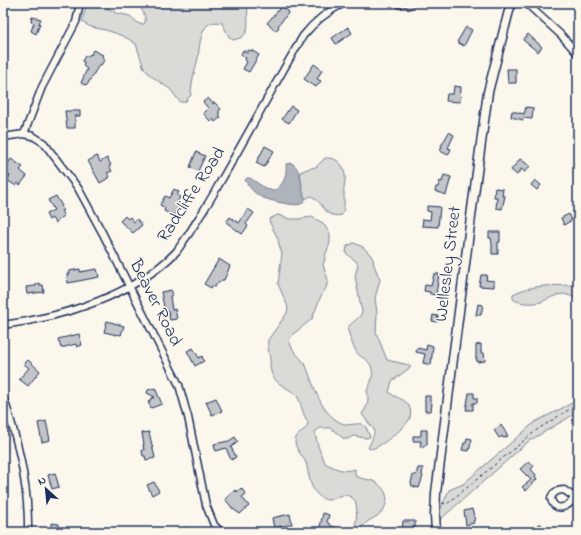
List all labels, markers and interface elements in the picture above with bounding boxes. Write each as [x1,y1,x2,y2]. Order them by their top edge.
street label: Radcliffe Road [151,142,233,248]
street label: Wellesley Street [429,205,469,323]
street label: Beaver Road [121,254,188,351]
north arrow [26,469,66,509]
text: N [35,472,49,490]

